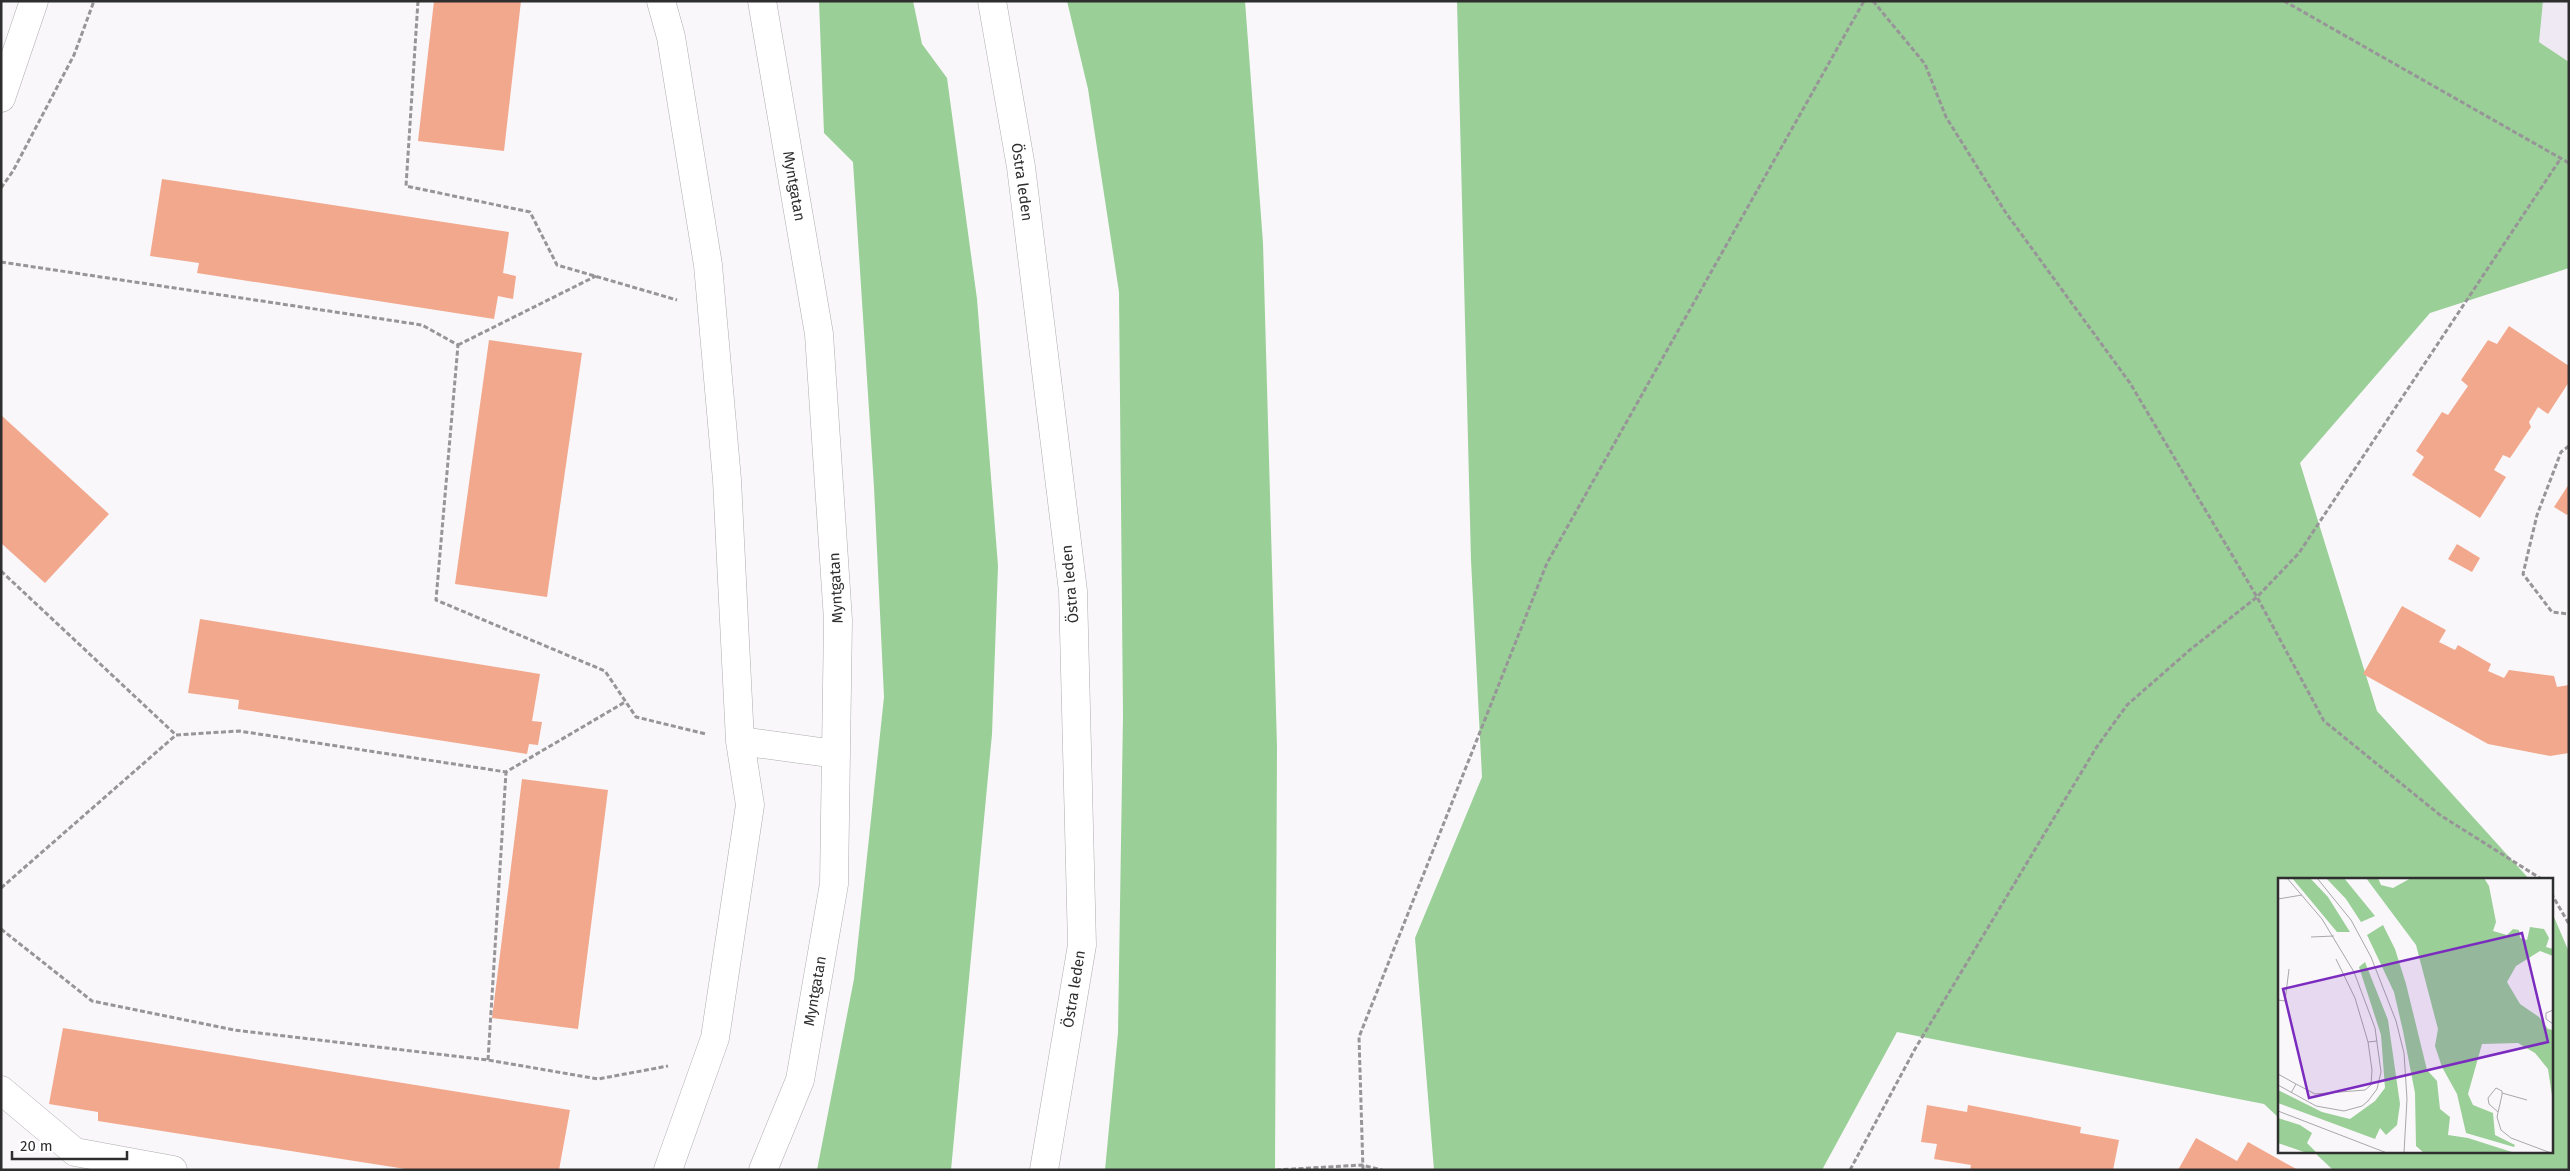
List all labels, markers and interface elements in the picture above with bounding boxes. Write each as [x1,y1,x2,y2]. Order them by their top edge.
street label: Östra leden [1008,142,1036,222]
street label: Myntgatan [779,149,809,223]
street label: Östra leden [1058,544,1082,624]
street label: Myntgatan [825,552,847,624]
inset map [2278,878,2552,1154]
street label: Östra leden [1059,949,1089,1029]
street label: Myntgatan [800,954,830,1028]
scale bar [12,1128,128,1160]
text: 20 m [20,1137,53,1155]

